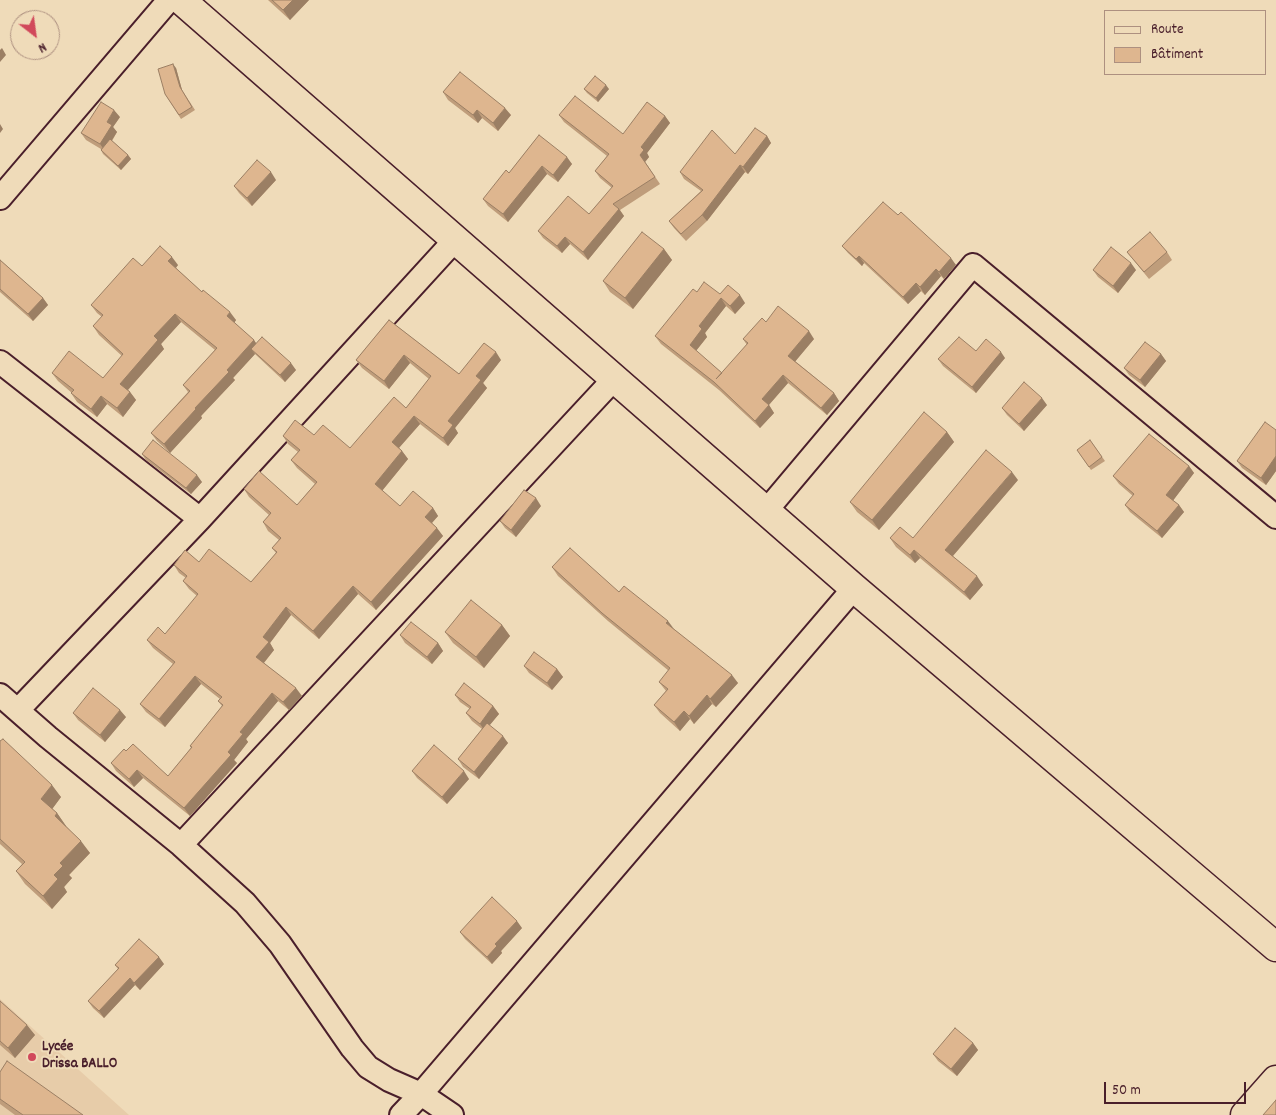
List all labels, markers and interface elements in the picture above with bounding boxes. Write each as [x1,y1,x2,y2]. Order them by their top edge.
north arrow [10,10,60,60]
legend [1104,10,1266,75]
text: Route [1151,19,1184,41]
text: N [34,37,50,58]
text: Bâtiment [1151,44,1203,66]
place label: Lycée Drissa BALLO [42,1039,117,1074]
marker: Lycée Drissa BALLO [26,1051,38,1063]
scale bar [1106,1072,1248,1104]
text: 50 m [1112,1080,1141,1102]

